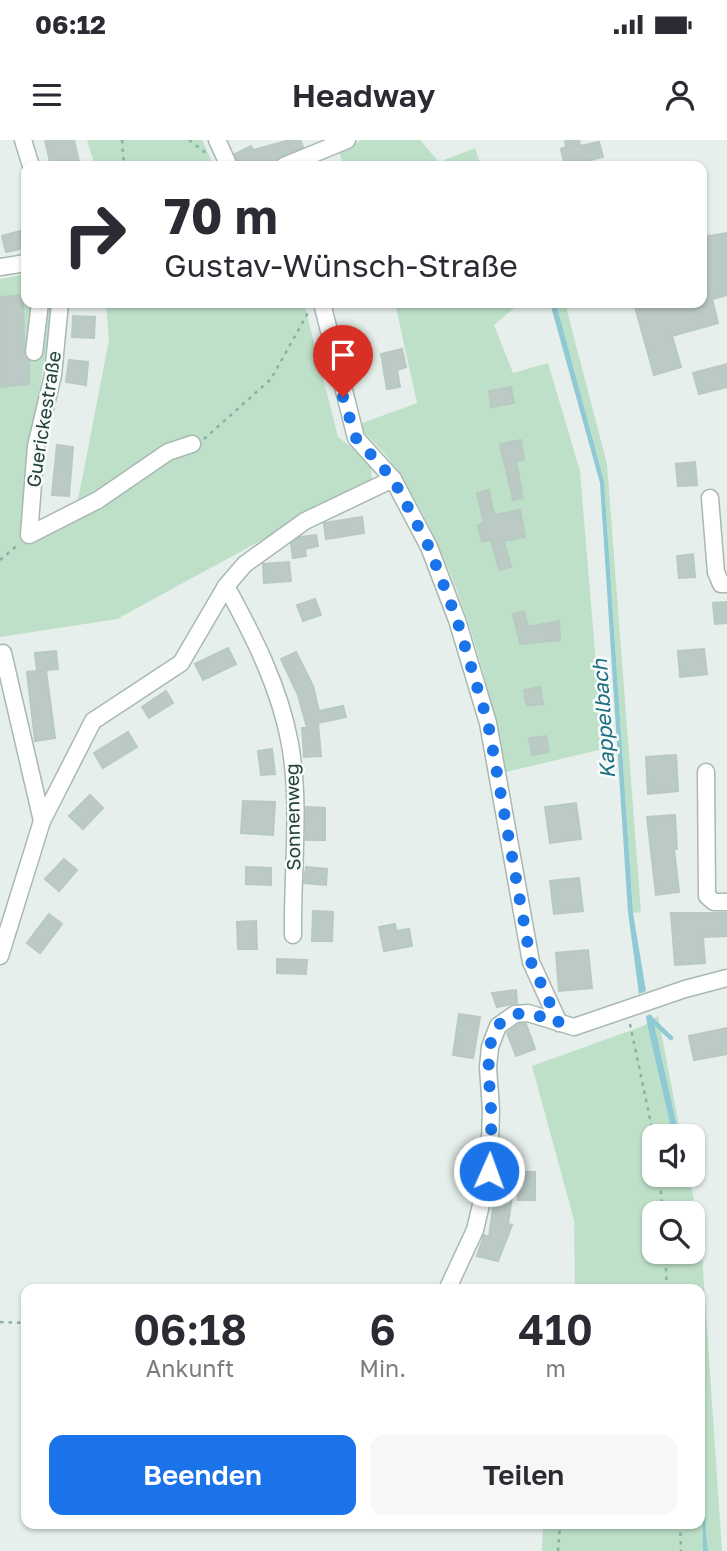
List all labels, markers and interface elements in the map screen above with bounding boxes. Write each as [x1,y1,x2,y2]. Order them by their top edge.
text: 06:12 [35,9,106,40]
icon: menu [28,76,66,114]
text: Headway [292,76,435,114]
icon: person [661,76,699,114]
text: 70 m [164,186,278,245]
icon: right [49,189,140,280]
text: Gustav-Wünsch-Straße [164,246,518,284]
pin [313,325,373,397]
icon: arrive [324,336,362,374]
street label: Guerickestraße [21,349,65,489]
water label: Kappelbach [586,657,620,780]
street label: Sonnenweg [280,763,304,871]
map controls [642,1124,705,1264]
button: sound [642,1124,705,1187]
position arrow [452,1134,526,1208]
button: search [642,1201,705,1264]
text: 06:18 [133,1304,247,1354]
text: 6 [370,1304,396,1354]
text: 410 [518,1304,593,1354]
text: Ankunft [146,1354,234,1382]
text: Min. [359,1354,406,1382]
text: m [545,1354,566,1382]
button: Beenden [49,1435,356,1515]
button: Teilen [370,1435,677,1515]

